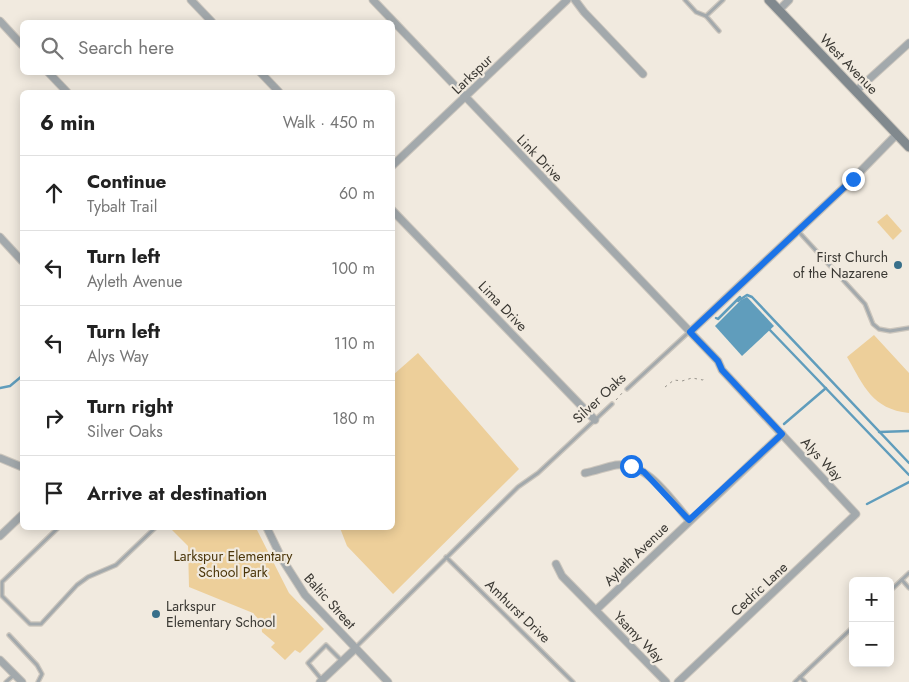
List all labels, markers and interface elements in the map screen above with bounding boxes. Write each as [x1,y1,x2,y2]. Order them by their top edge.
search box [20,20,395,75]
street label: West Avenue [815,29,883,99]
icon: search [38,34,66,62]
text: Search here [78,34,174,61]
street label: Larkspur [447,49,497,98]
text: 6 min [40,108,95,138]
text: Walk · 450 m [283,111,375,134]
street label: Link Drive [512,130,568,186]
text: Continue [87,168,166,195]
route end [842,168,865,191]
icon: ahead [40,179,68,207]
text: 60 m [339,182,375,205]
text: Tybalt Trail [87,195,157,218]
text: Turn left [87,243,160,270]
place label: First Church of the Nazarene [793,247,888,283]
icon: left [40,254,68,282]
text: 100 m [331,257,375,280]
marker: First Church of the Nazarene [892,259,904,271]
text: Ayleth Avenue [87,270,183,293]
street label: Lima Drive [474,276,532,336]
text: Turn left [87,318,160,345]
icon: left [40,329,68,357]
text: 110 m [334,332,375,355]
text: Alys Way [87,345,148,368]
street label: Silver Oaks [568,368,630,428]
text: Turn right [87,393,173,420]
icon: right [40,404,68,432]
text: 180 m [332,407,375,430]
text: Silver Oaks [87,420,163,443]
street label: Alys Way [796,433,848,486]
route start [620,455,643,478]
icon: arrive [40,479,68,507]
text: Arrive at destination [87,480,267,507]
street label: Ayleth Avenue [599,518,673,590]
park label: Larkspur Elementary School Park [173,546,293,582]
street label: Cedric Lane [726,557,792,621]
street label: Baltic Street [299,569,361,634]
street label: Amhurst Drive [481,575,555,647]
map controls [849,577,894,667]
button: + [849,577,894,622]
place label: Larkspur Elementary School [166,596,276,632]
street label: Ysamy Way [609,607,669,668]
marker: Larkspur Elementary School [150,608,162,620]
button: − [849,622,894,667]

